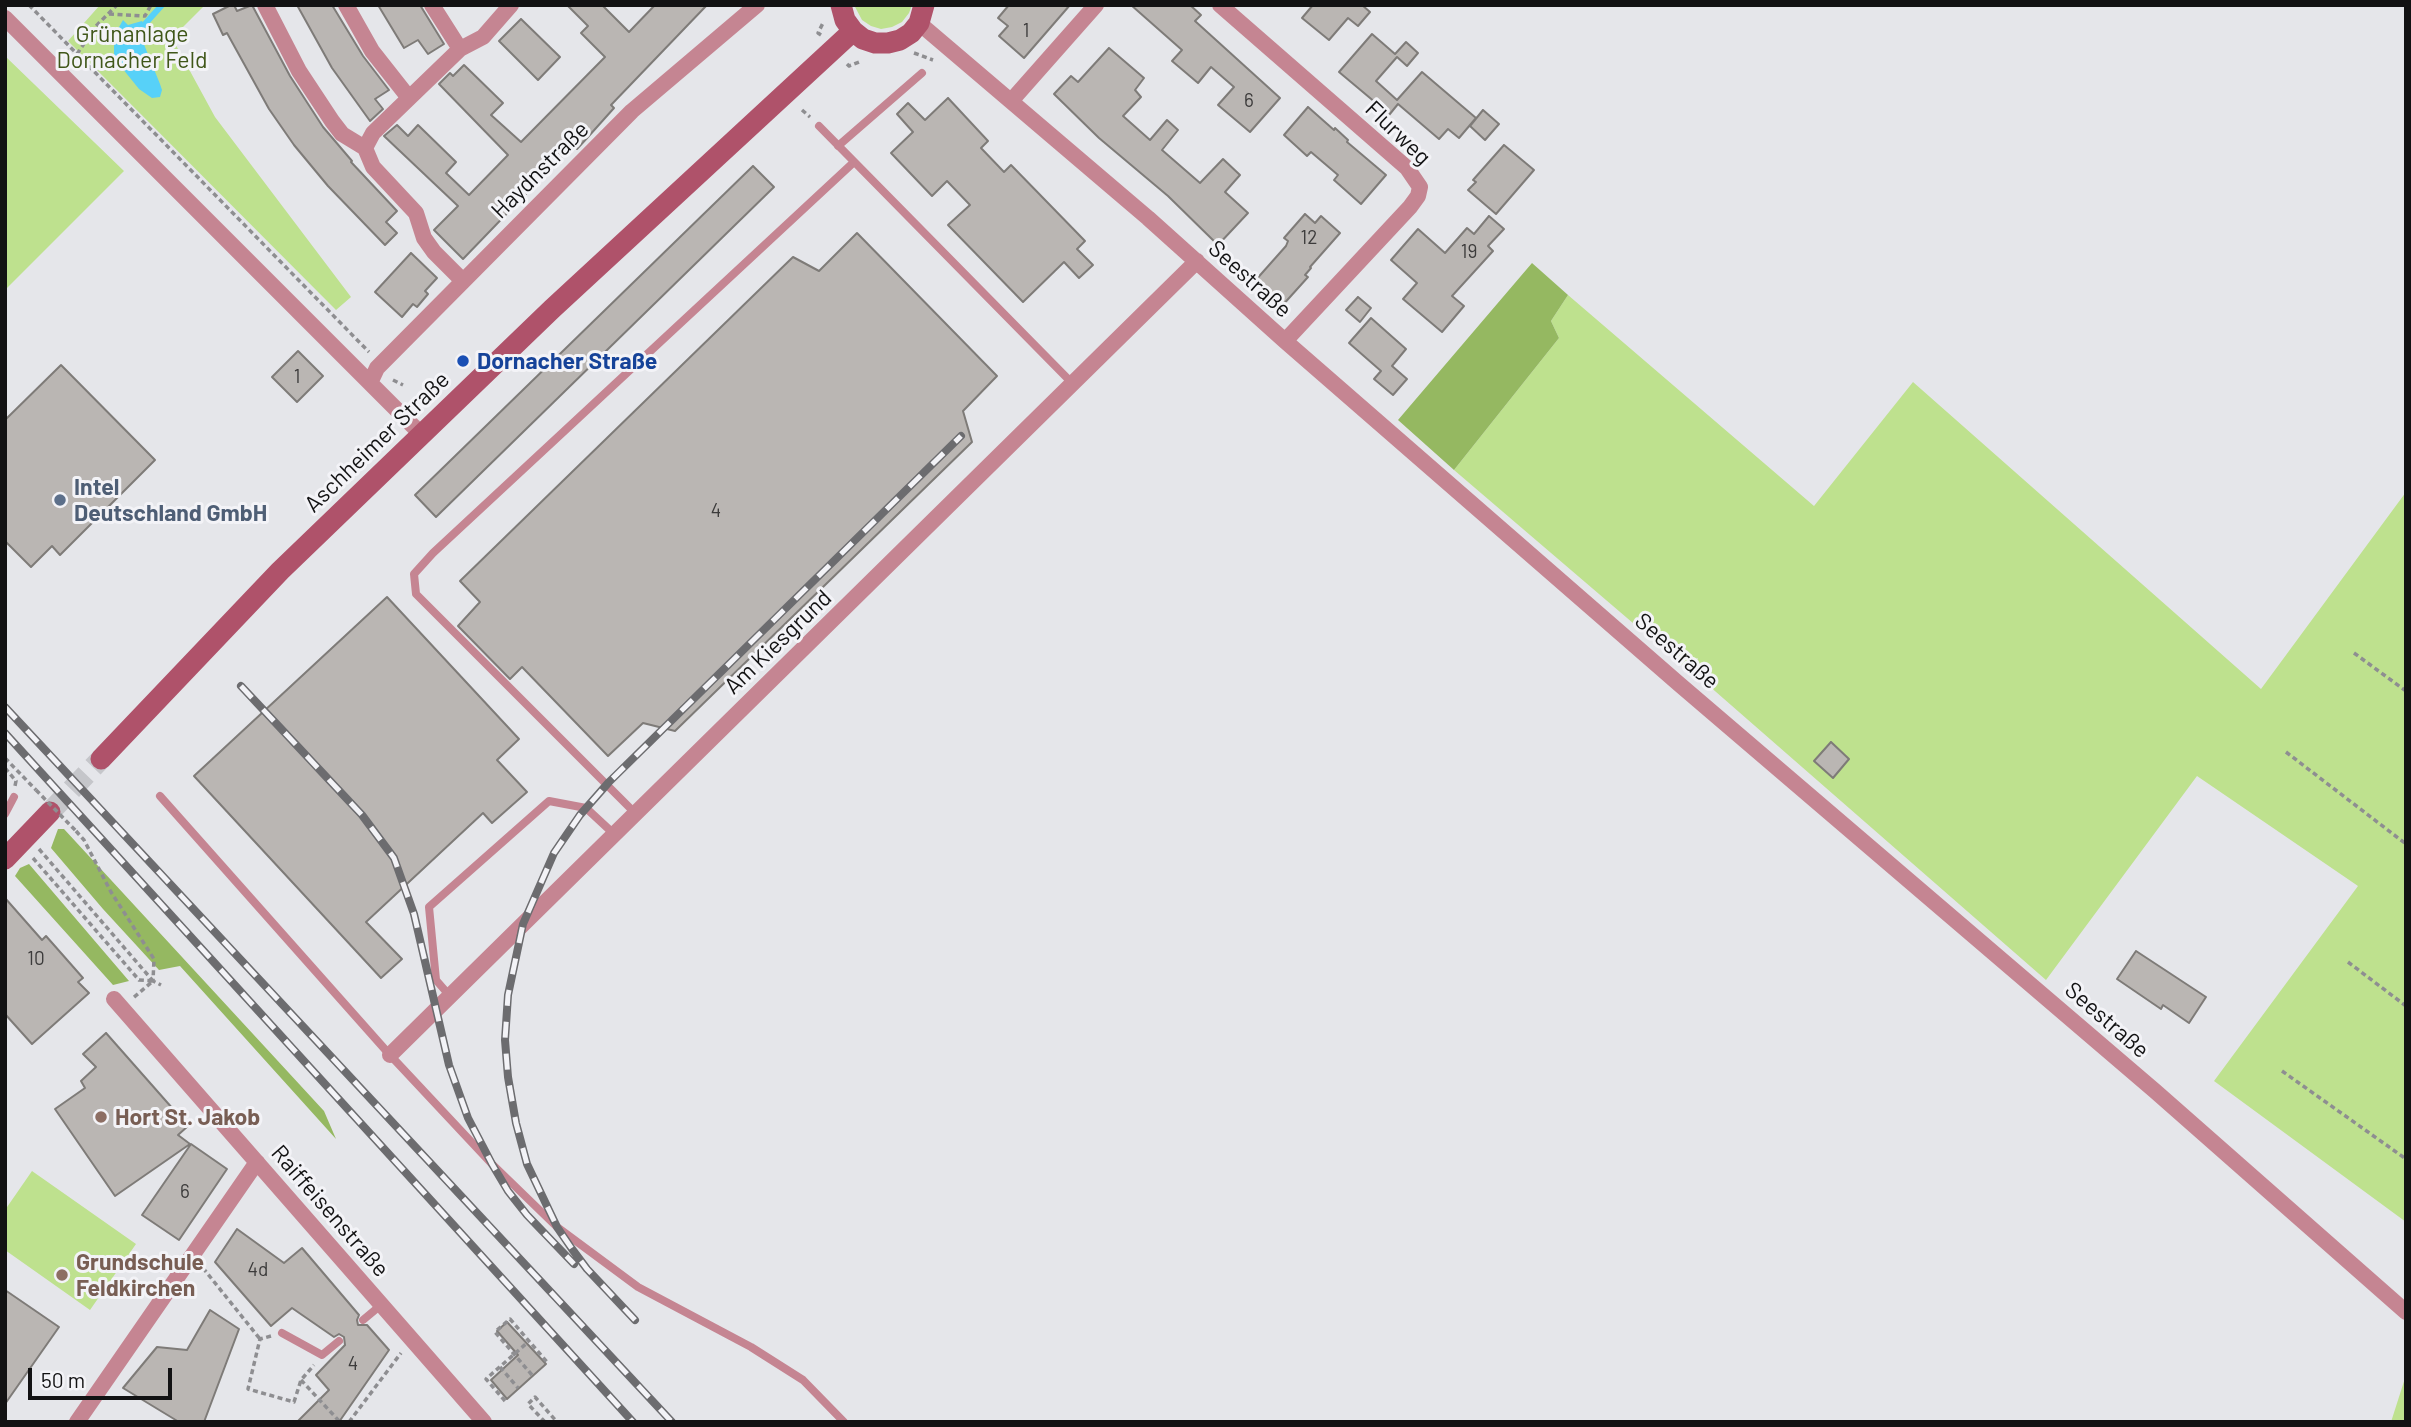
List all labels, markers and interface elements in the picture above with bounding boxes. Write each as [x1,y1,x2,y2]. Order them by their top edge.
park label: Grünanlage Dornacher Feld [57,20,207,74]
house number: 1 [1023,20,1029,42]
house number: 6 [1244,90,1254,112]
street label: Flurweg [1359,95,1437,171]
street label: Haydnstraße [486,116,594,224]
house number: 12 [1301,227,1317,249]
street label: Seestraße [1203,235,1297,323]
house number: 19 [1461,241,1477,263]
place label: Dornacher Straße [477,347,657,375]
marker: Dornacher Straße [455,353,471,369]
house number: 1 [294,366,300,388]
street label: Aschheimer Straße [299,366,455,518]
place label: Intel Deutschland GmbH [74,473,267,527]
marker: Intel Deutschland GmbH [52,492,68,508]
house number: 4 [711,500,721,522]
street label: Am Kiesgrund [719,584,837,700]
street label: Seestraße [1629,607,1725,695]
house number: 10 [27,948,45,970]
street label: Seestraße [2059,976,2155,1064]
place label: Hort St. Jakob [115,1103,260,1131]
marker: Hort St. Jakob [93,1109,109,1125]
street label: Raiffeisenstraße [265,1140,395,1282]
house number: 6 [180,1181,190,1203]
place label: Grundschule Feldkirchen [76,1248,204,1302]
house number: 4d [248,1259,268,1281]
marker: Grundschule Feldkirchen [54,1267,70,1283]
house number: 4 [348,1353,358,1375]
scale bar [32,1354,175,1398]
text: 50 m [41,1367,85,1392]

